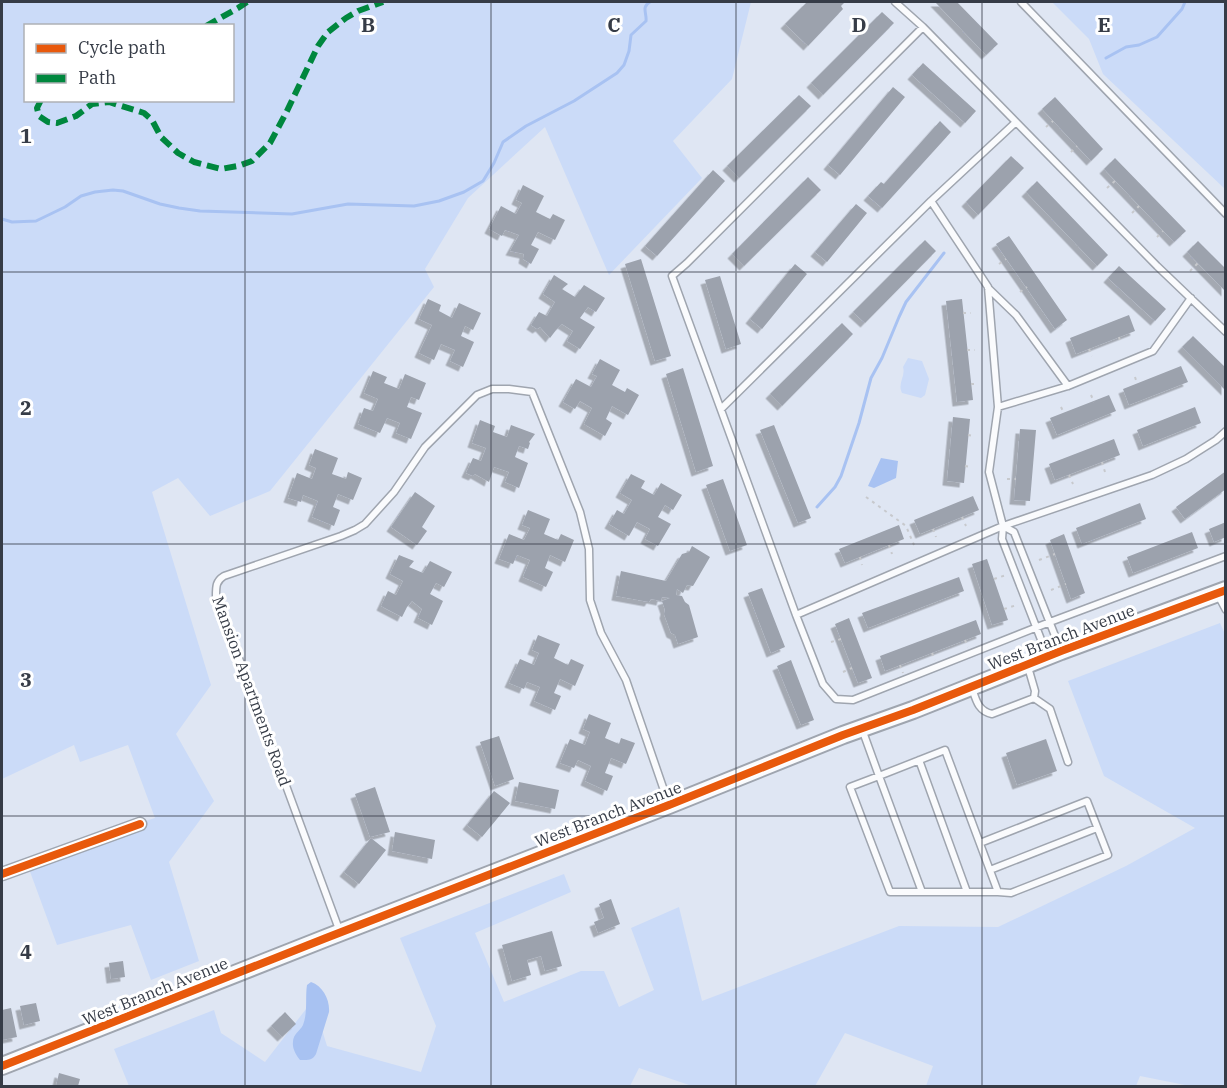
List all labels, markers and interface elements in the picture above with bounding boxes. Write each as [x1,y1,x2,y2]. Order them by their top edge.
text: B [361,11,375,38]
text: C [607,11,621,38]
text: D [851,11,867,38]
text: E [1097,11,1111,38]
legend [24,24,234,102]
text: Cycle path [78,36,166,59]
text: Path [78,66,116,89]
text: 1 [20,122,32,149]
text: 2 [20,394,32,421]
street label: Mansion Apartments Road [208,593,296,789]
street label: West Branch Avenue [985,600,1137,674]
text: 3 [20,666,32,693]
street label: West Branch Avenue [532,777,684,851]
text: 4 [20,938,32,965]
street label: West Branch Avenue [79,953,231,1029]

